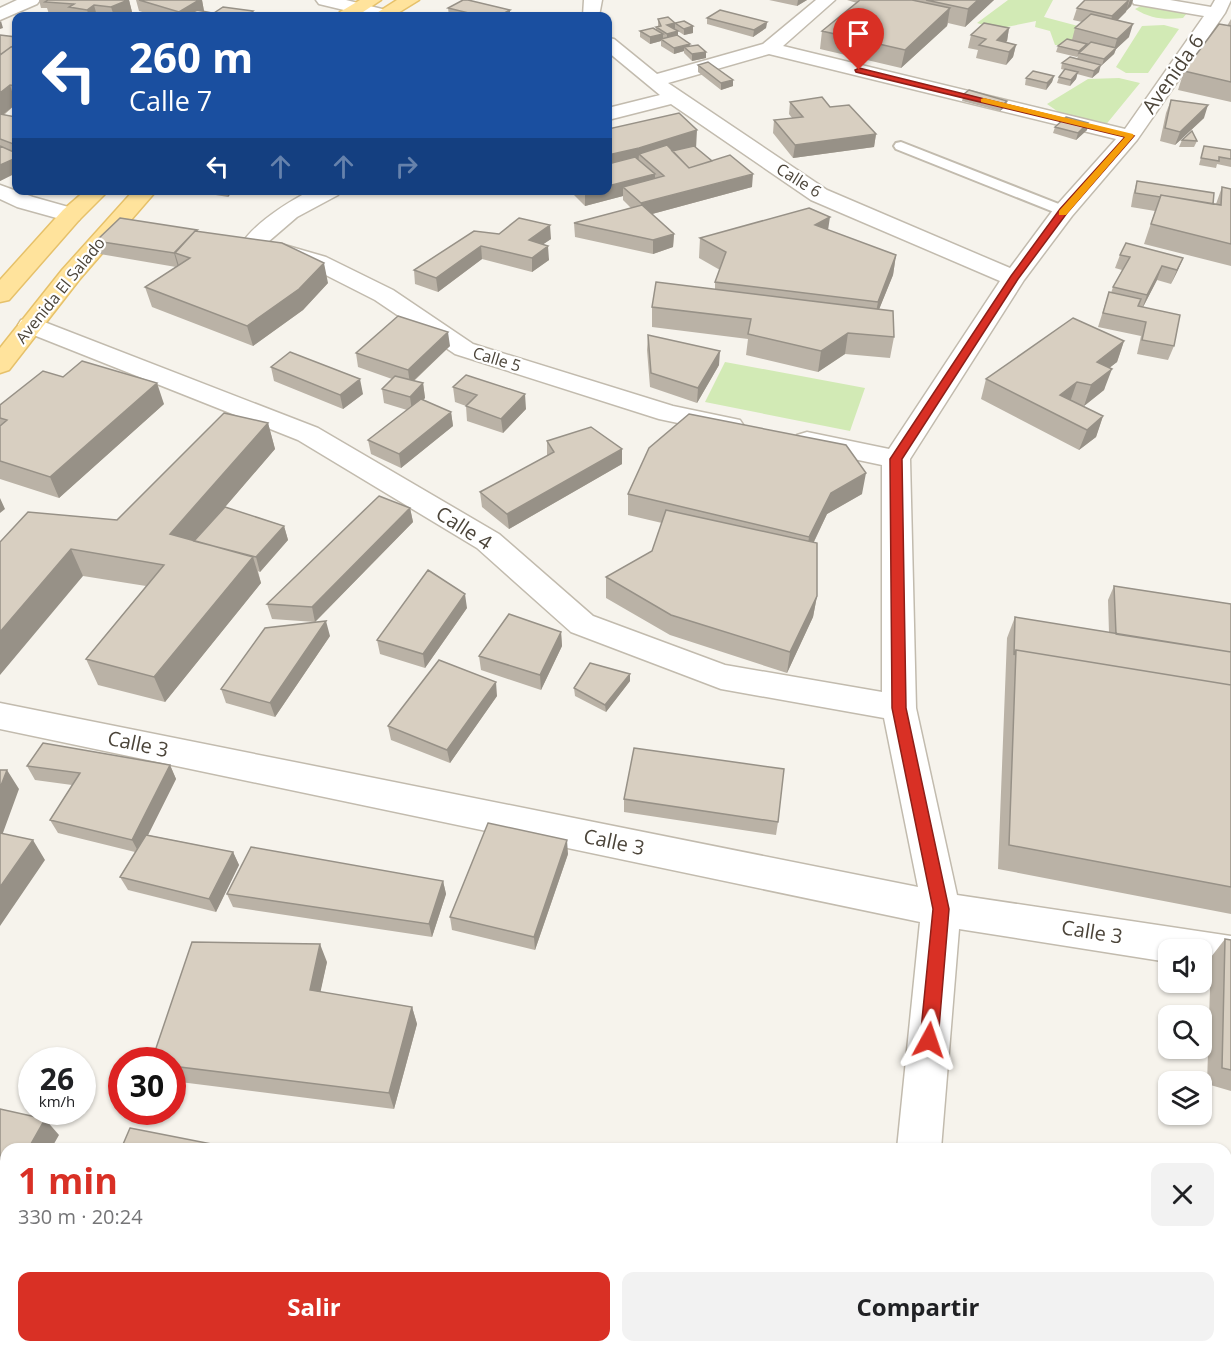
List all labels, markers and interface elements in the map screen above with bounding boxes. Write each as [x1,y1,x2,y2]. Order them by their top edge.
pin [833,8,884,70]
icon: arrive [842,17,875,50]
text: 260 m [129,28,253,85]
street label: Avenida 6 [1135,29,1210,119]
icon: left [30,36,108,114]
text: Calle 7 [129,82,212,119]
icon: left [201,150,234,183]
icon: ahead [264,150,297,183]
icon: ahead [327,150,360,183]
icon: right [390,150,423,183]
street label: Calle 6 [772,158,826,202]
street label: Avenida El Salado [10,232,110,348]
street label: Calle 5 [470,341,524,377]
street label: Calle 4 [431,499,498,556]
street label: Calle 3 [105,724,171,763]
street label: Calle 3 [581,822,647,861]
street label: Calle 3 [1060,913,1125,950]
map controls [1158,939,1212,1125]
button: sound [1158,939,1212,993]
button: search [1158,1005,1212,1059]
position arrow [897,1008,961,1072]
speed limit sign: 30 [108,1047,186,1125]
text: 26 [40,1058,74,1099]
button: layers [1158,1071,1212,1125]
text: km/h [39,1091,75,1111]
text: 1 min [18,1156,118,1205]
button: close [1151,1163,1214,1226]
text: 330 m · 20:24 [18,1203,143,1230]
button: Salir [18,1272,610,1341]
button: Compartir [622,1272,1214,1341]

